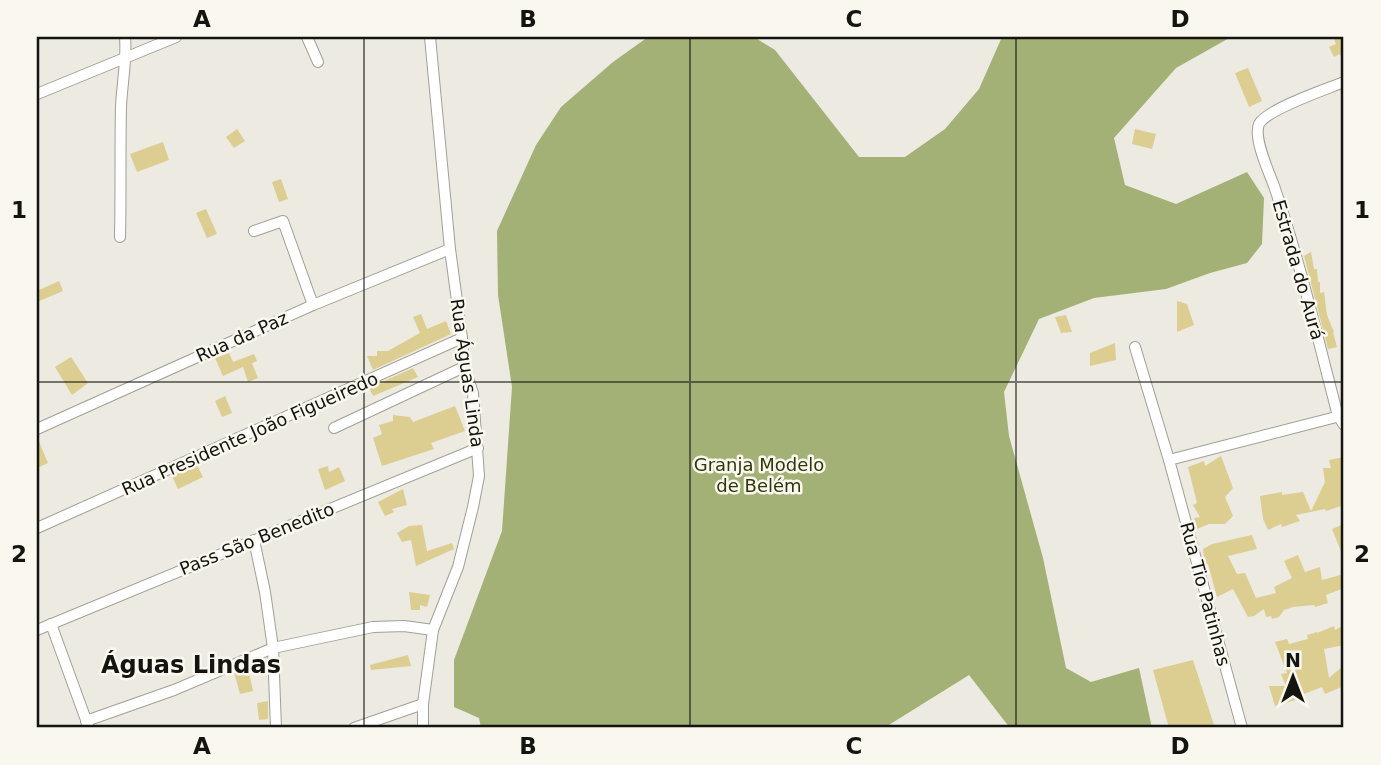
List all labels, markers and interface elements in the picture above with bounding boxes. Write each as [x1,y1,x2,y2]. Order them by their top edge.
text: A [193,6,211,32]
text: B [519,6,537,32]
text: C [846,6,862,32]
text: D [1170,6,1190,32]
text: 1 [11,197,27,223]
street label: Estrada do Aurá [1268,197,1329,342]
text: 1 [1354,197,1370,223]
street label: Rua Águas Linda [447,297,488,449]
street label: Rua da Paz [193,307,291,366]
street label: Rua Presidente João Figueiredo [118,367,381,500]
park label: Granja Modelo de Belém [694,454,824,496]
street label: Pass São Benedito [176,498,337,579]
street label: Rua Tio Patinhas [1176,519,1235,668]
text: 2 [11,541,27,567]
text: 2 [1354,541,1370,567]
north arrow [1258,642,1328,712]
text: N [1285,649,1301,671]
district label: Águas Lindas [101,650,281,679]
text: A [193,733,211,759]
text: B [519,733,537,759]
text: C [846,733,862,759]
text: D [1170,733,1190,759]

